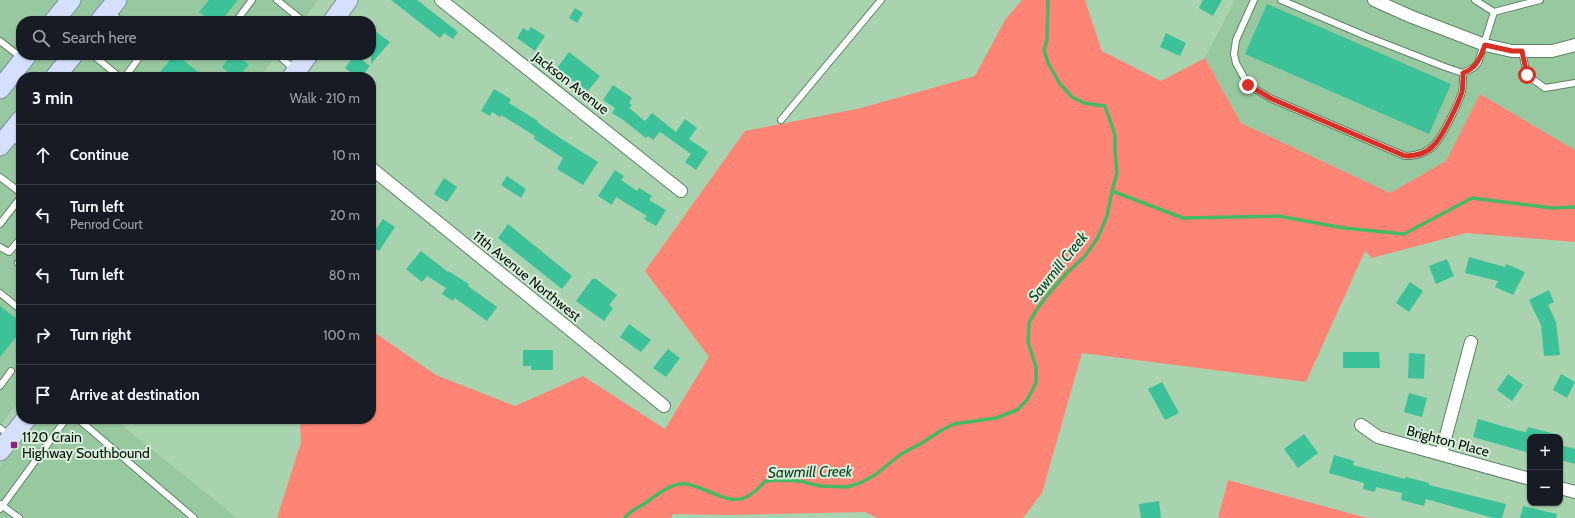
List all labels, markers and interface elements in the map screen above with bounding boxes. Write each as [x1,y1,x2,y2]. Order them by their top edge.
search box [16,16,376,60]
icon: search [30,27,52,49]
text: Search here [62,29,137,47]
street label: Jackson Avenue [529,47,613,118]
route start [1518,66,1536,84]
route end [1239,76,1257,94]
text: 3 min [32,88,73,108]
text: Walk · 210 m [290,90,360,106]
icon: ahead [32,144,54,166]
text: Continue [70,146,129,164]
text: 10 m [332,147,360,163]
text: Turn left [70,198,124,216]
icon: left [32,204,54,226]
text: 20 m [330,207,360,223]
text: Penrod Court [70,216,143,232]
street label: 11th Avenue Northwest [469,227,585,325]
water label: Sawmill Creek [1024,228,1092,305]
icon: left [32,264,54,286]
text: Turn left [70,266,124,284]
text: 80 m [329,267,360,283]
icon: right [32,324,54,346]
text: Turn right [70,326,131,344]
text: 100 m [323,327,360,343]
icon: arrive [32,384,54,406]
text: Arrive at destination [70,386,200,404]
street label: Brighton Place [1405,421,1491,461]
place label: 1120 Crain Highway Southbound [22,428,150,462]
map controls [1527,434,1563,506]
button: + [1527,434,1563,470]
marker: 1120 Crain Highway Southbound [9,440,19,450]
water label: Sawmill Creek [768,462,853,482]
button: − [1527,470,1563,506]

